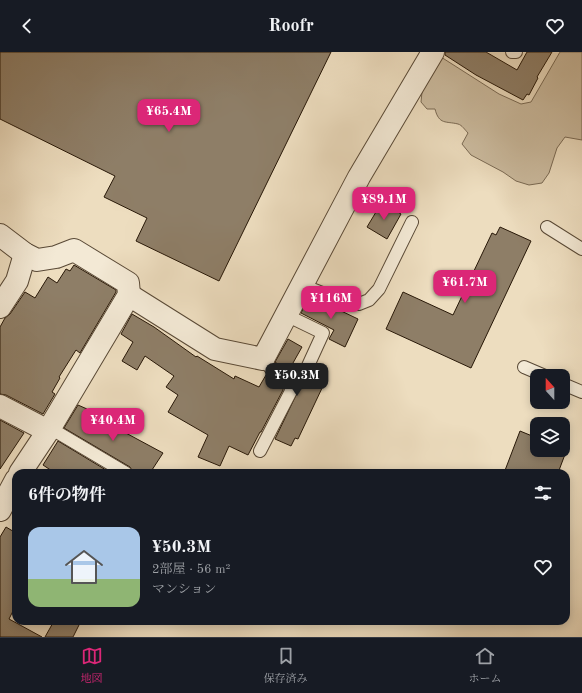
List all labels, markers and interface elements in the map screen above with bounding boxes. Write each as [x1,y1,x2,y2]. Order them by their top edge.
icon: back [16,15,38,37]
icon: heart [544,15,566,37]
text: Roofr [268,17,314,35]
pin: ¥65.4M [136,99,202,133]
text: ¥65.4M [146,105,192,118]
pin: ¥89.1M [351,187,417,221]
text: ¥89.1M [361,193,407,206]
pin: ¥61.7M [432,270,498,304]
text: ¥61.7M [442,276,488,289]
pin: ¥116M [303,286,359,320]
text: ¥116M [310,292,352,305]
pin: ¥50.3M [264,363,330,397]
text: ¥50.3M [274,369,320,382]
north arrow [530,369,570,409]
map controls [530,369,570,457]
pin: ¥40.4M [80,408,146,442]
text: ¥40.4M [90,414,136,427]
button: layers [530,417,570,457]
icon: filters [532,482,554,504]
text: 6件の物件 [28,487,106,504]
text: ¥50.3M [152,539,211,556]
icon: home [60,543,108,591]
icon: heart [532,556,554,578]
text: 2部屋 · 56 m² [152,563,230,576]
text: マンション [152,583,216,596]
tab: 地図 [81,645,103,687]
tab: 保存済み [264,645,308,687]
tab: ホーム [469,645,502,687]

